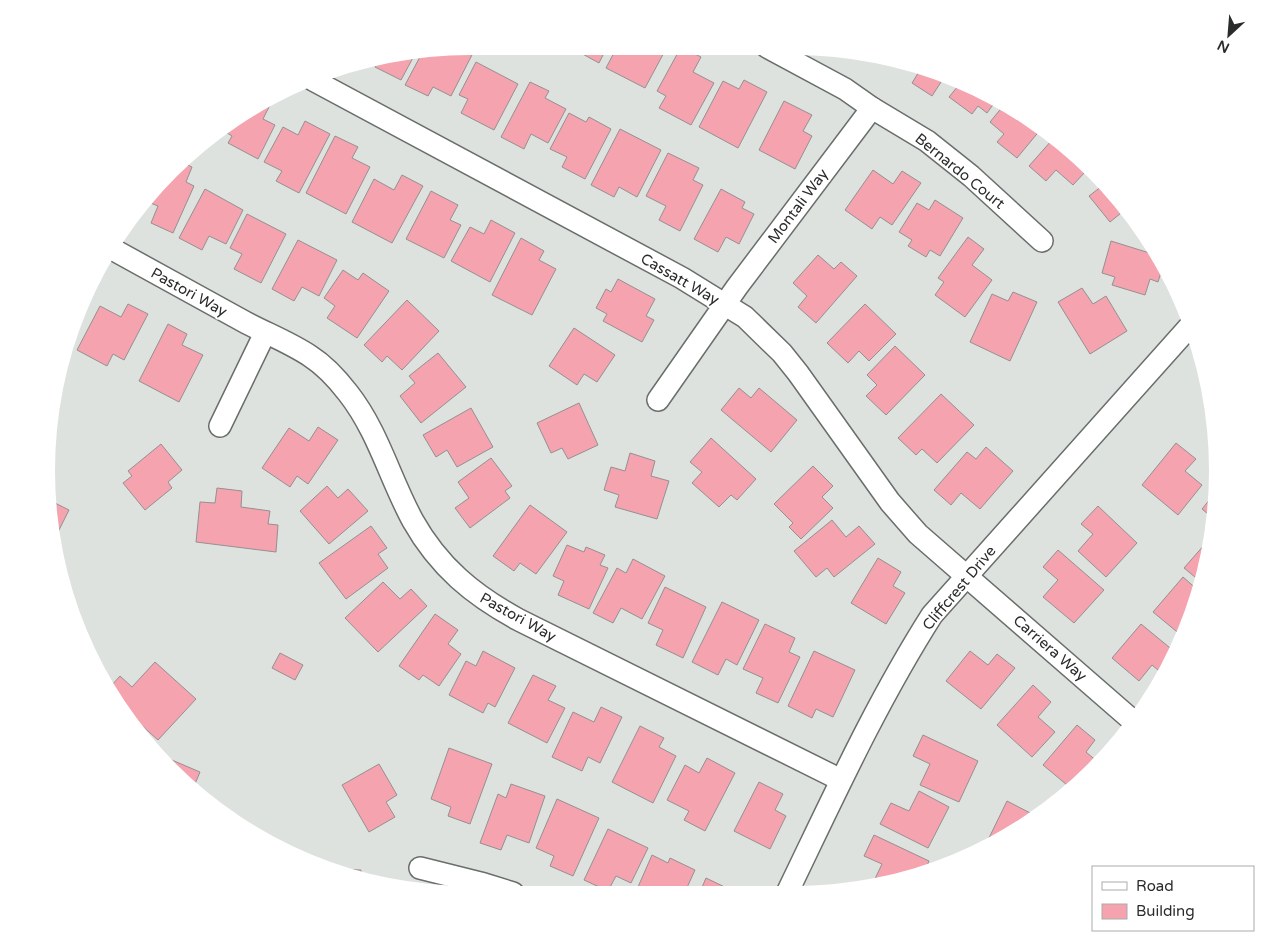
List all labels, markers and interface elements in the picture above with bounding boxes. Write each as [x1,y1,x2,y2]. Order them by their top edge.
north arrow [1204,10,1254,60]
text: N [1215,36,1232,56]
street label: Bernardo Court [912,129,1009,213]
street label: Montali Way [764,165,832,247]
street label: Cassatt Way [637,249,723,309]
street label: Pastori Way [148,264,230,320]
street label: Cliffcrest Drive [918,542,1000,634]
street label: Pastori Way [477,589,559,645]
street label: Carriera Way [1010,611,1090,685]
legend [1092,866,1254,931]
text: Road [1136,877,1174,895]
text: Building [1136,902,1195,920]

